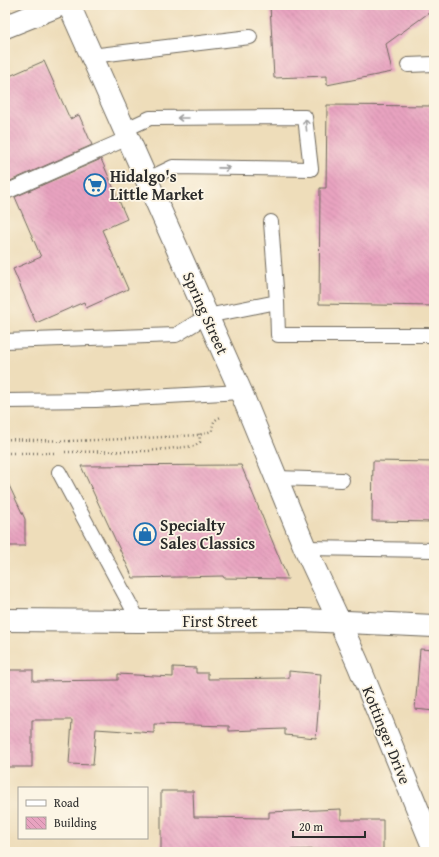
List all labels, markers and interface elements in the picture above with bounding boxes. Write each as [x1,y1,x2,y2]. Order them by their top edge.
one-way arrow [177,114,190,122]
one-way arrow [302,119,310,132]
place label: Hidalgo's Little Market [110,164,204,206]
one-way arrow [217,164,230,172]
supermarket icon: Hidalgo's Little Market [82,172,108,198]
street label: Spring Street [177,268,235,359]
place label: Specialty Sales Classics [160,513,255,555]
shop icon: Specialty Sales Classics [132,521,158,547]
street label: First Street [183,609,258,633]
street label: Kottinger Drive [356,682,418,788]
legend [18,787,148,839]
text: Road [54,794,80,811]
scale bar [293,813,365,839]
text: Building [54,814,97,831]
text: 20 m [299,818,323,835]

